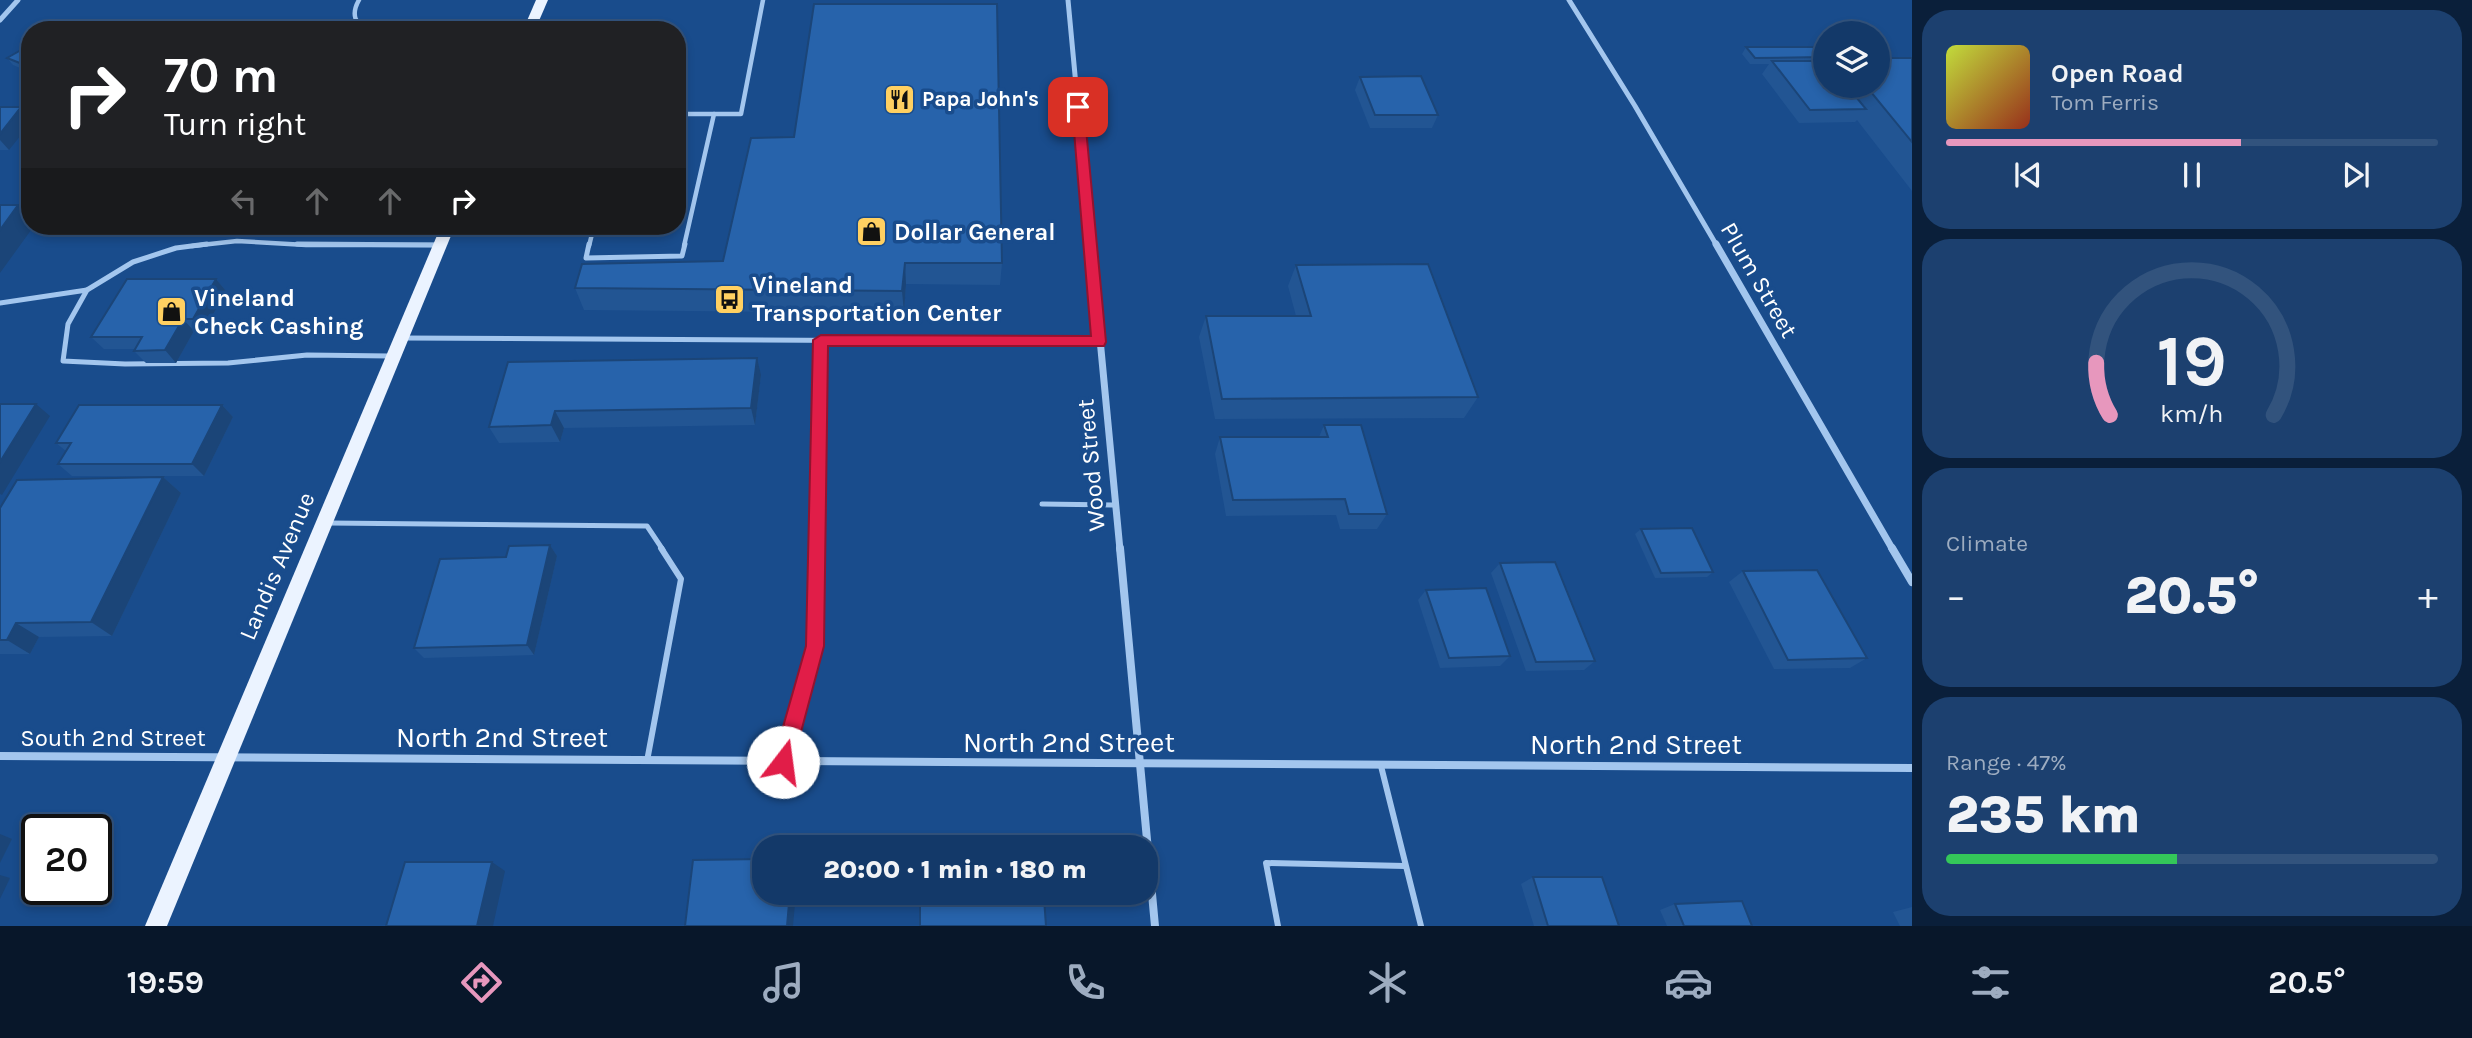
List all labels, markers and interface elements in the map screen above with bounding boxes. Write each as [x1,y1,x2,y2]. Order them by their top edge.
map controls [1813,21,1890,98]
button: layers [1813,21,1890,98]
text: 70 m [164,47,278,104]
icon: right [49,49,140,140]
text: Open Road [2051,58,2184,89]
pin [1048,77,1108,137]
restaurant icon: Papa John's [882,82,916,116]
place label: Papa John's [922,87,1039,111]
icon: arrive [1059,88,1097,126]
text: Tom Ferris [2051,89,2159,116]
text: Turn right [164,106,306,143]
icon: previous [2009,156,2047,194]
icon: pause [2173,156,2211,194]
icon: next [2337,156,2375,194]
icon: left [225,182,263,220]
icon: ahead [298,182,336,220]
icon: ahead [371,182,409,220]
icon: right [444,182,482,220]
shop icon: Dollar General [854,215,888,249]
street label: Plum Street [1715,217,1803,343]
place label: Dollar General [894,218,1056,246]
place label: Vineland Transportation Center [752,271,1002,327]
bus stop icon: Vineland Transportation Center [712,282,746,316]
place label: Vineland Check Cashing [194,284,364,340]
shop icon: Vineland Check Cashing [154,295,188,329]
text: 19 [2157,318,2227,403]
street label: Wood Street [1071,398,1111,532]
text: km/h [2160,398,2224,427]
street label: Landis Avenue [233,488,321,644]
text: Climate [1946,530,2028,557]
text: 20.5° [2124,565,2260,626]
text: − [1946,574,1966,619]
text: + [2418,574,2438,619]
street label: North 2nd Street [396,721,608,754]
street label: South 2nd Street [20,724,206,752]
position arrow [746,725,820,799]
street label: North 2nd Street [963,726,1175,759]
street label: North 2nd Street [1530,728,1742,761]
text: Range · 47% [1946,749,2067,776]
text: 235 km [1946,784,2141,845]
speed limit sign: 20 [21,814,112,905]
text: 20:00 · 1 min · 180 m [823,854,1087,885]
icon: directions [457,958,506,1007]
icon: music [759,958,808,1007]
icon: phone [1061,958,1110,1007]
icon: climate [1363,958,1412,1007]
icon: car [1664,958,1713,1007]
icon: filters [1966,958,2015,1007]
text: 19:59 [126,964,204,1001]
text: 20.5° [2268,964,2346,1001]

